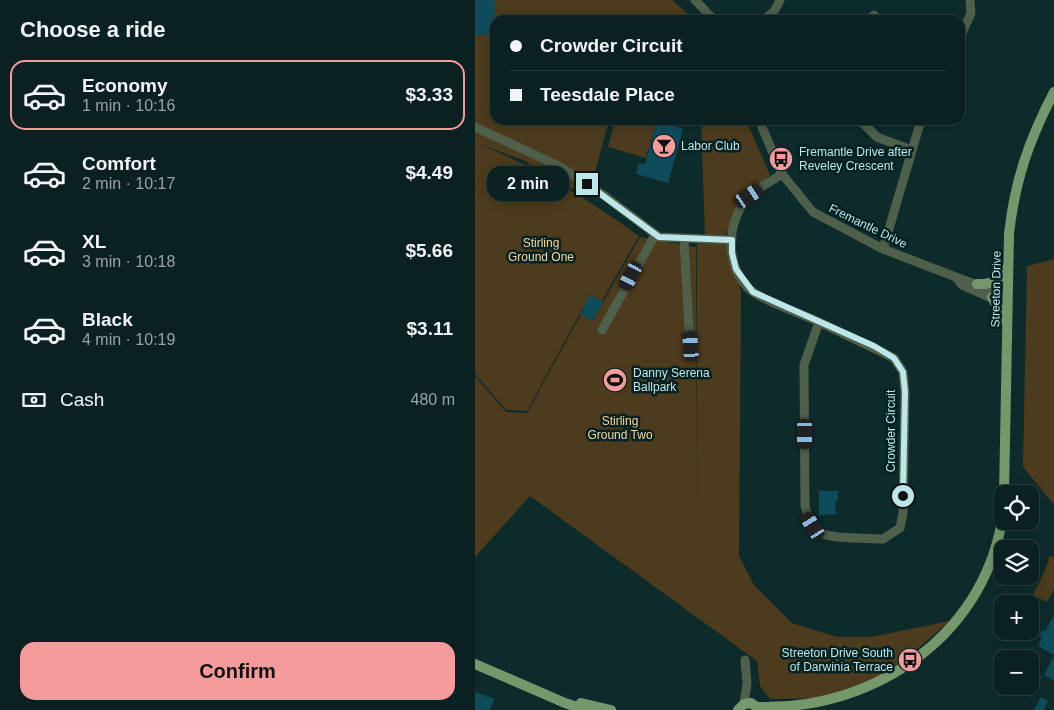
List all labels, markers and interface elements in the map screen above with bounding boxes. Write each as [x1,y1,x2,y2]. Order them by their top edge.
text: Choose a ride [20,17,165,42]
text: Crowder Circuit [540,35,683,56]
icon: car [22,73,67,118]
text: Economy [82,75,168,96]
text: $3.33 [405,84,453,105]
text: Teesdale Place [540,84,675,105]
text: 1 min · 10:16 [82,97,175,114]
bar icon: Labor Club [651,133,677,159]
place label: Labor Club [681,139,740,153]
place label: Fremantle Drive after Reveley Crescent [799,145,912,173]
bus stop icon: Fremantle Drive after Reveley Crescent [768,146,794,172]
icon: car [22,151,67,196]
text: Comfort [82,153,156,174]
text: $4.49 [405,162,453,183]
callout: 2 min [487,166,569,202]
route end [576,173,598,195]
text: 2 min · 10:17 [82,175,175,192]
text: 2 min [507,175,549,192]
car [732,181,765,211]
street label: Fremantle Drive [827,201,910,251]
icon: car [22,229,67,274]
text: XL [82,231,106,252]
park label: Stirling Ground One [508,236,574,264]
text: $5.66 [405,240,453,261]
street label: Streeton Drive [988,250,1004,327]
text: 3 min · 10:18 [82,253,175,270]
car [617,259,644,293]
icon: car [22,307,67,352]
text: Black [82,309,133,330]
text: $3.11 [407,318,453,339]
text: 4 min · 10:19 [82,331,175,348]
car [682,331,699,361]
place label: Danny Serena Ballpark [633,366,710,394]
sports icon: Danny Serena Ballpark [602,367,628,393]
icon: cash [20,386,48,414]
text: Cash [60,389,104,410]
street label: Crowder Circuit [884,389,898,472]
text: 480 m [411,391,455,408]
park label: Stirling Ground Two [587,414,653,442]
car [797,419,812,449]
route start [892,485,914,507]
map controls [994,485,1039,695]
button: locate [994,485,1039,530]
car [798,509,827,543]
button: layers [994,540,1039,585]
button: + [994,595,1039,640]
button: Confirm [20,642,455,700]
place label: Streeton Drive South of Darwinia Terrace [782,646,893,674]
bus stop icon: Streeton Drive South of Darwinia Terrace [897,647,923,673]
button: − [994,650,1039,695]

